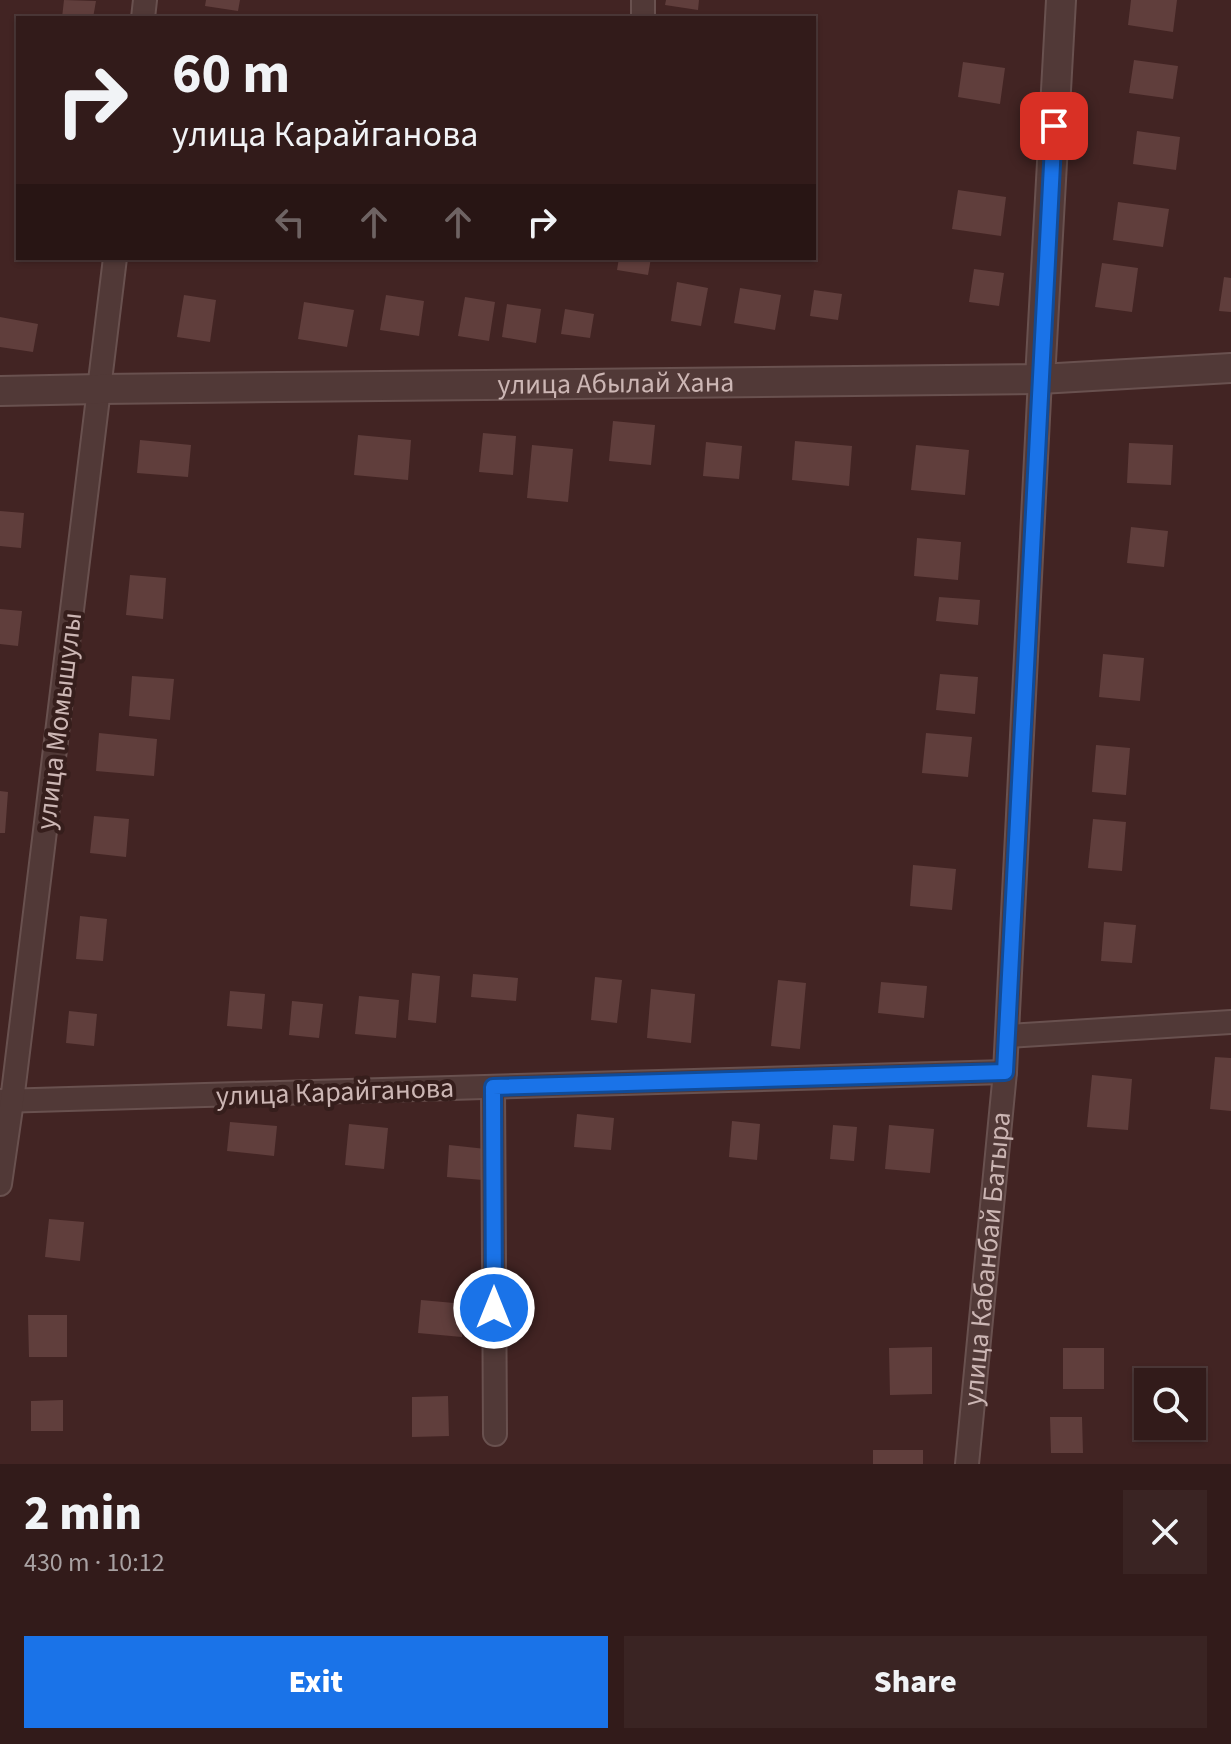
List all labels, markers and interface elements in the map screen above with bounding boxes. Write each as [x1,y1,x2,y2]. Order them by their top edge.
text: 60 m [172,35,290,114]
icon: right [40,48,144,152]
pin [1020,92,1088,160]
icon: arrive [1032,104,1076,148]
text: улица Карайганова [172,109,478,160]
icon: left [268,200,312,244]
icon: ahead [352,200,396,244]
icon: ahead [436,200,480,244]
icon: right [520,200,564,244]
street label: улица Абылай Хана [497,362,735,405]
street label: улица Момышулы [26,610,92,832]
street label: улица Карайганова [215,1068,455,1116]
street label: улица Кабанбай Батыра [953,1110,1021,1408]
position arrow [452,1266,536,1350]
map controls [1134,1368,1206,1440]
button: search [1134,1368,1206,1440]
text: 2 min [24,1480,142,1548]
button: close [1123,1490,1207,1574]
text: 430 m · 10:12 [24,1544,165,1581]
button: Exit [24,1636,608,1728]
button: Share [624,1636,1207,1728]

